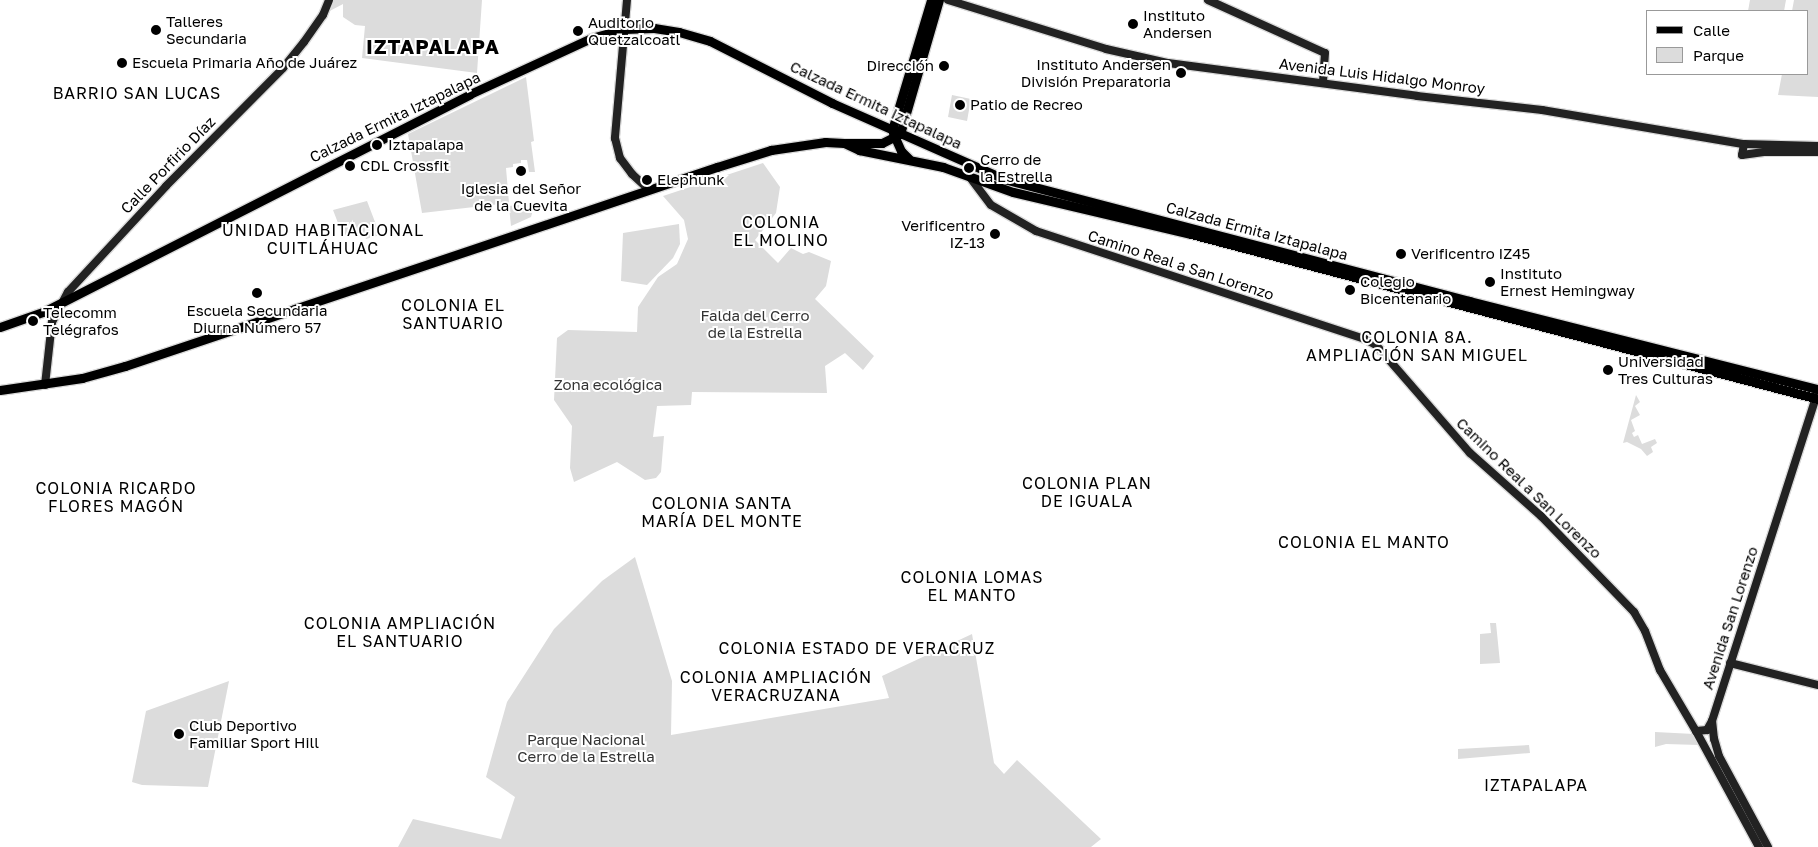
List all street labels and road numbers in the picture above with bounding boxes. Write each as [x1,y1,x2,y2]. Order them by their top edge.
street label: Avenida Luis Hidalgo Monroy [1278,54,1486,98]
street label: Calzada Ermita Iztapalapa [787,57,965,153]
street label: Calzada Ermita Iztapalapa [307,68,483,166]
street label: Calle Porfirio Díaz [117,113,219,217]
street label: Calzada Ermita Iztapalapa [1164,198,1350,264]
street label: Camino Real a San Lorenzo [1086,226,1276,304]
street label: Camino Real a San Lorenzo [1453,414,1605,562]
street label: Avenida San Lorenzo [1698,544,1762,692]

